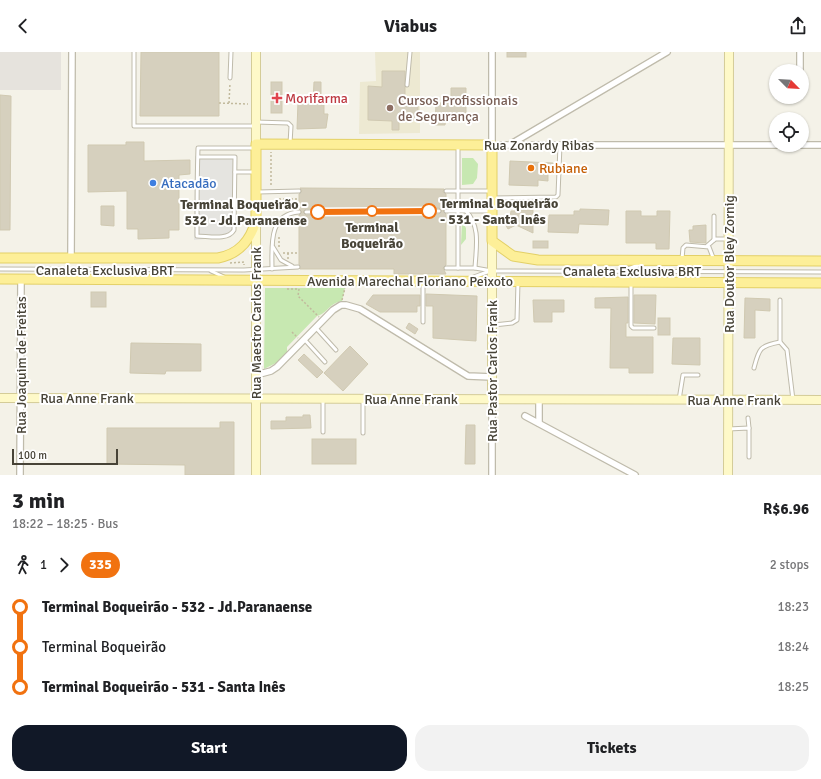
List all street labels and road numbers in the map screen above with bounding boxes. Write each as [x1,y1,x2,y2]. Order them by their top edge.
street label: Rua Zonardy Ribas [484,137,594,154]
street label: Rua Doutor Bley Zornig [721,195,738,333]
street label: Rua Maestro Carlos Frank [248,247,265,399]
street label: Canaleta Exclusiva BRT [36,262,174,279]
street label: Canaleta Exclusiva BRT [563,263,701,280]
street label: Avenida Marechal Floriano Peixoto [307,273,513,290]
street label: Rua Joaquim de Freitas [13,296,30,434]
street label: Rua Pastor Carlos Frank [484,300,501,442]
street label: Rua Anne Frank [40,390,134,407]
street label: Rua Anne Frank [364,391,458,408]
street label: Rua Anne Frank [687,392,781,409]

